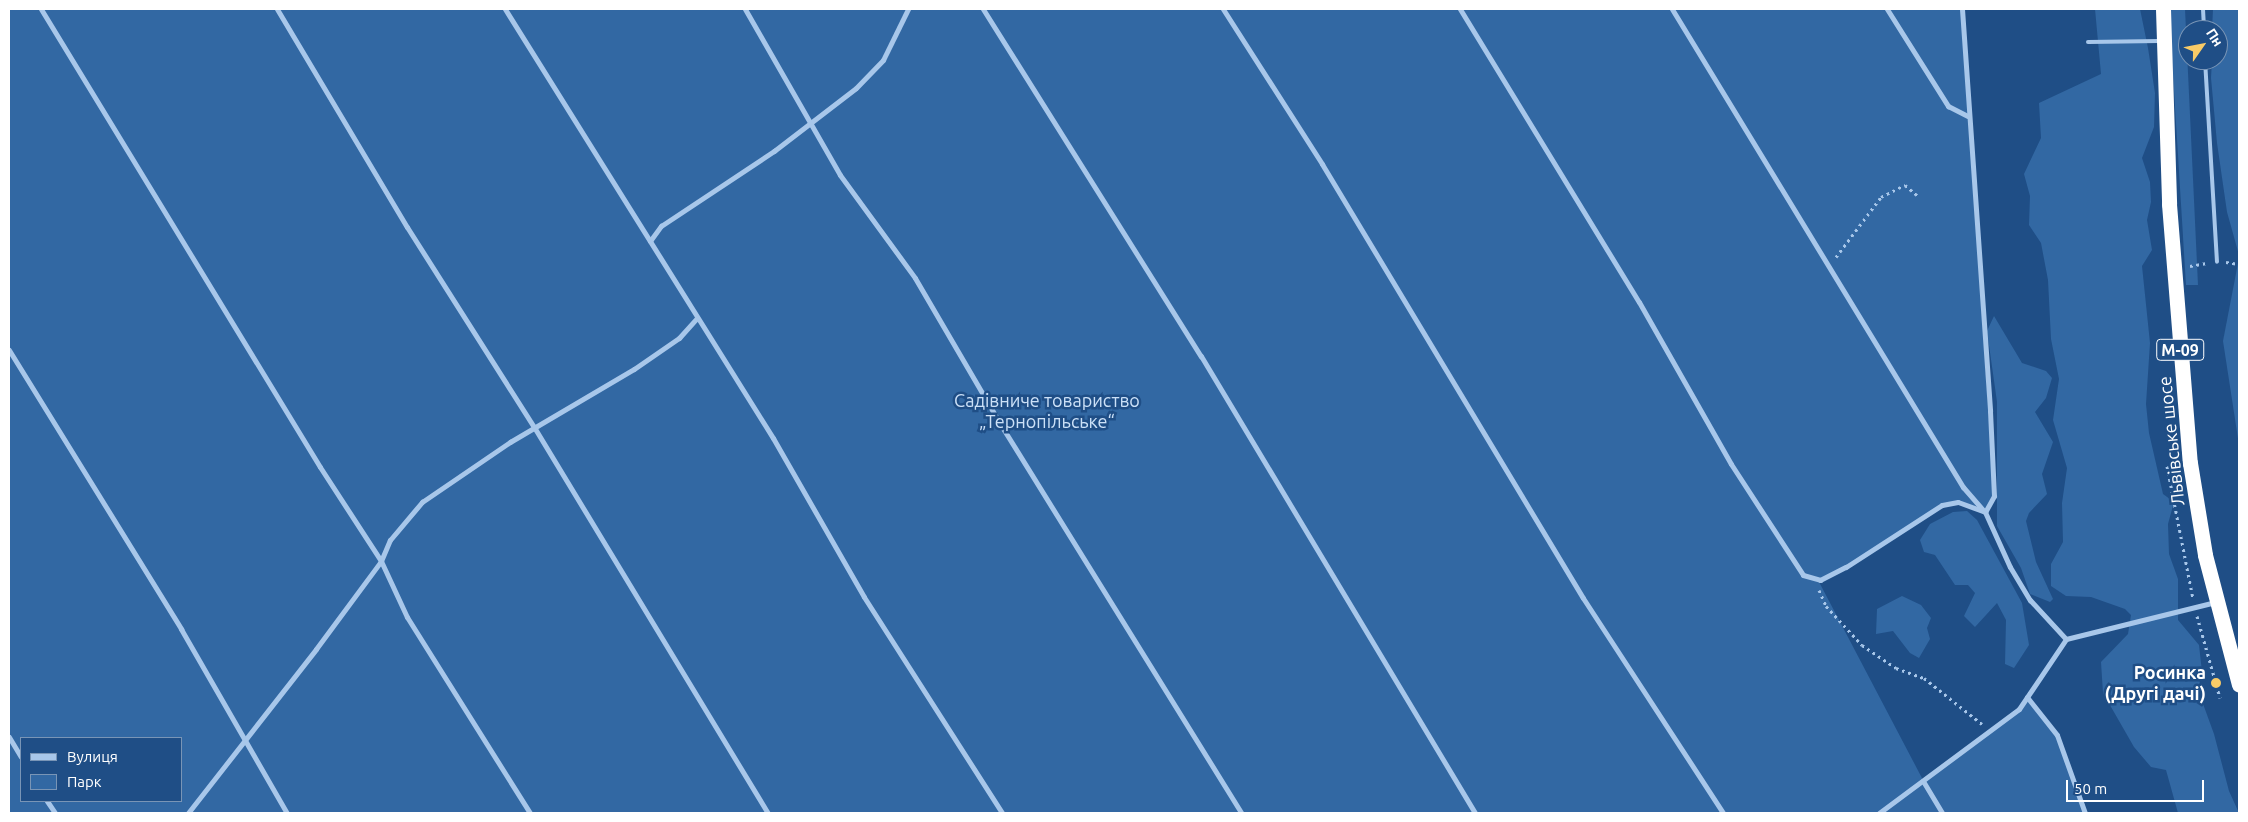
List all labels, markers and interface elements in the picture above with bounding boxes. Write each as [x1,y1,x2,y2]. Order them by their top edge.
north arrow [2178,20,2228,70]
text: Пн [2203,25,2226,49]
road number: М-09 [2155,336,2205,364]
street label: Львівське шосе [2153,375,2189,507]
park label: Садівниче товариство „Тернопільське“ [954,390,1140,432]
place label: Росинка (Другі дачі) [2105,662,2206,704]
marker: Росинка (Другі дачі) [2210,677,2222,689]
legend [20,737,182,802]
text: Вулиця [67,748,118,765]
scale bar [2068,770,2206,802]
text: Парк [67,773,102,790]
text: 50 m [2074,780,2107,797]

